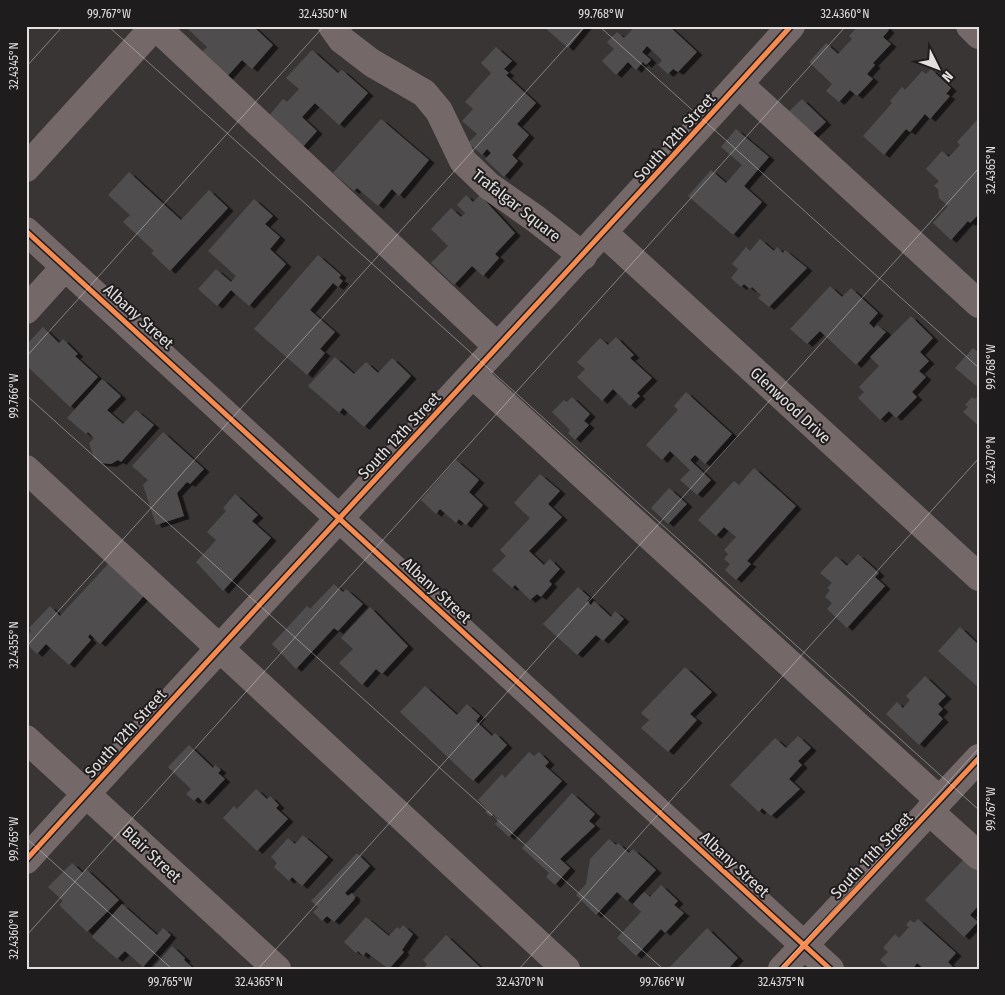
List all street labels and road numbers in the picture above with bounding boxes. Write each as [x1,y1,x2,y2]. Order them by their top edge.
street label: South 12th Street [630,89,719,185]
street label: Trafalgar Square [469,165,565,246]
street label: Albany Street [100,280,178,353]
street label: Glenwood Drive [746,363,835,448]
street label: South 12th Street [354,387,445,483]
street label: Albany Street [398,554,476,628]
street label: South 12th Street [81,685,170,781]
street label: South 11th Street [827,808,917,902]
street label: Blair Street [118,822,186,887]
street label: Albany Street [696,828,774,902]

